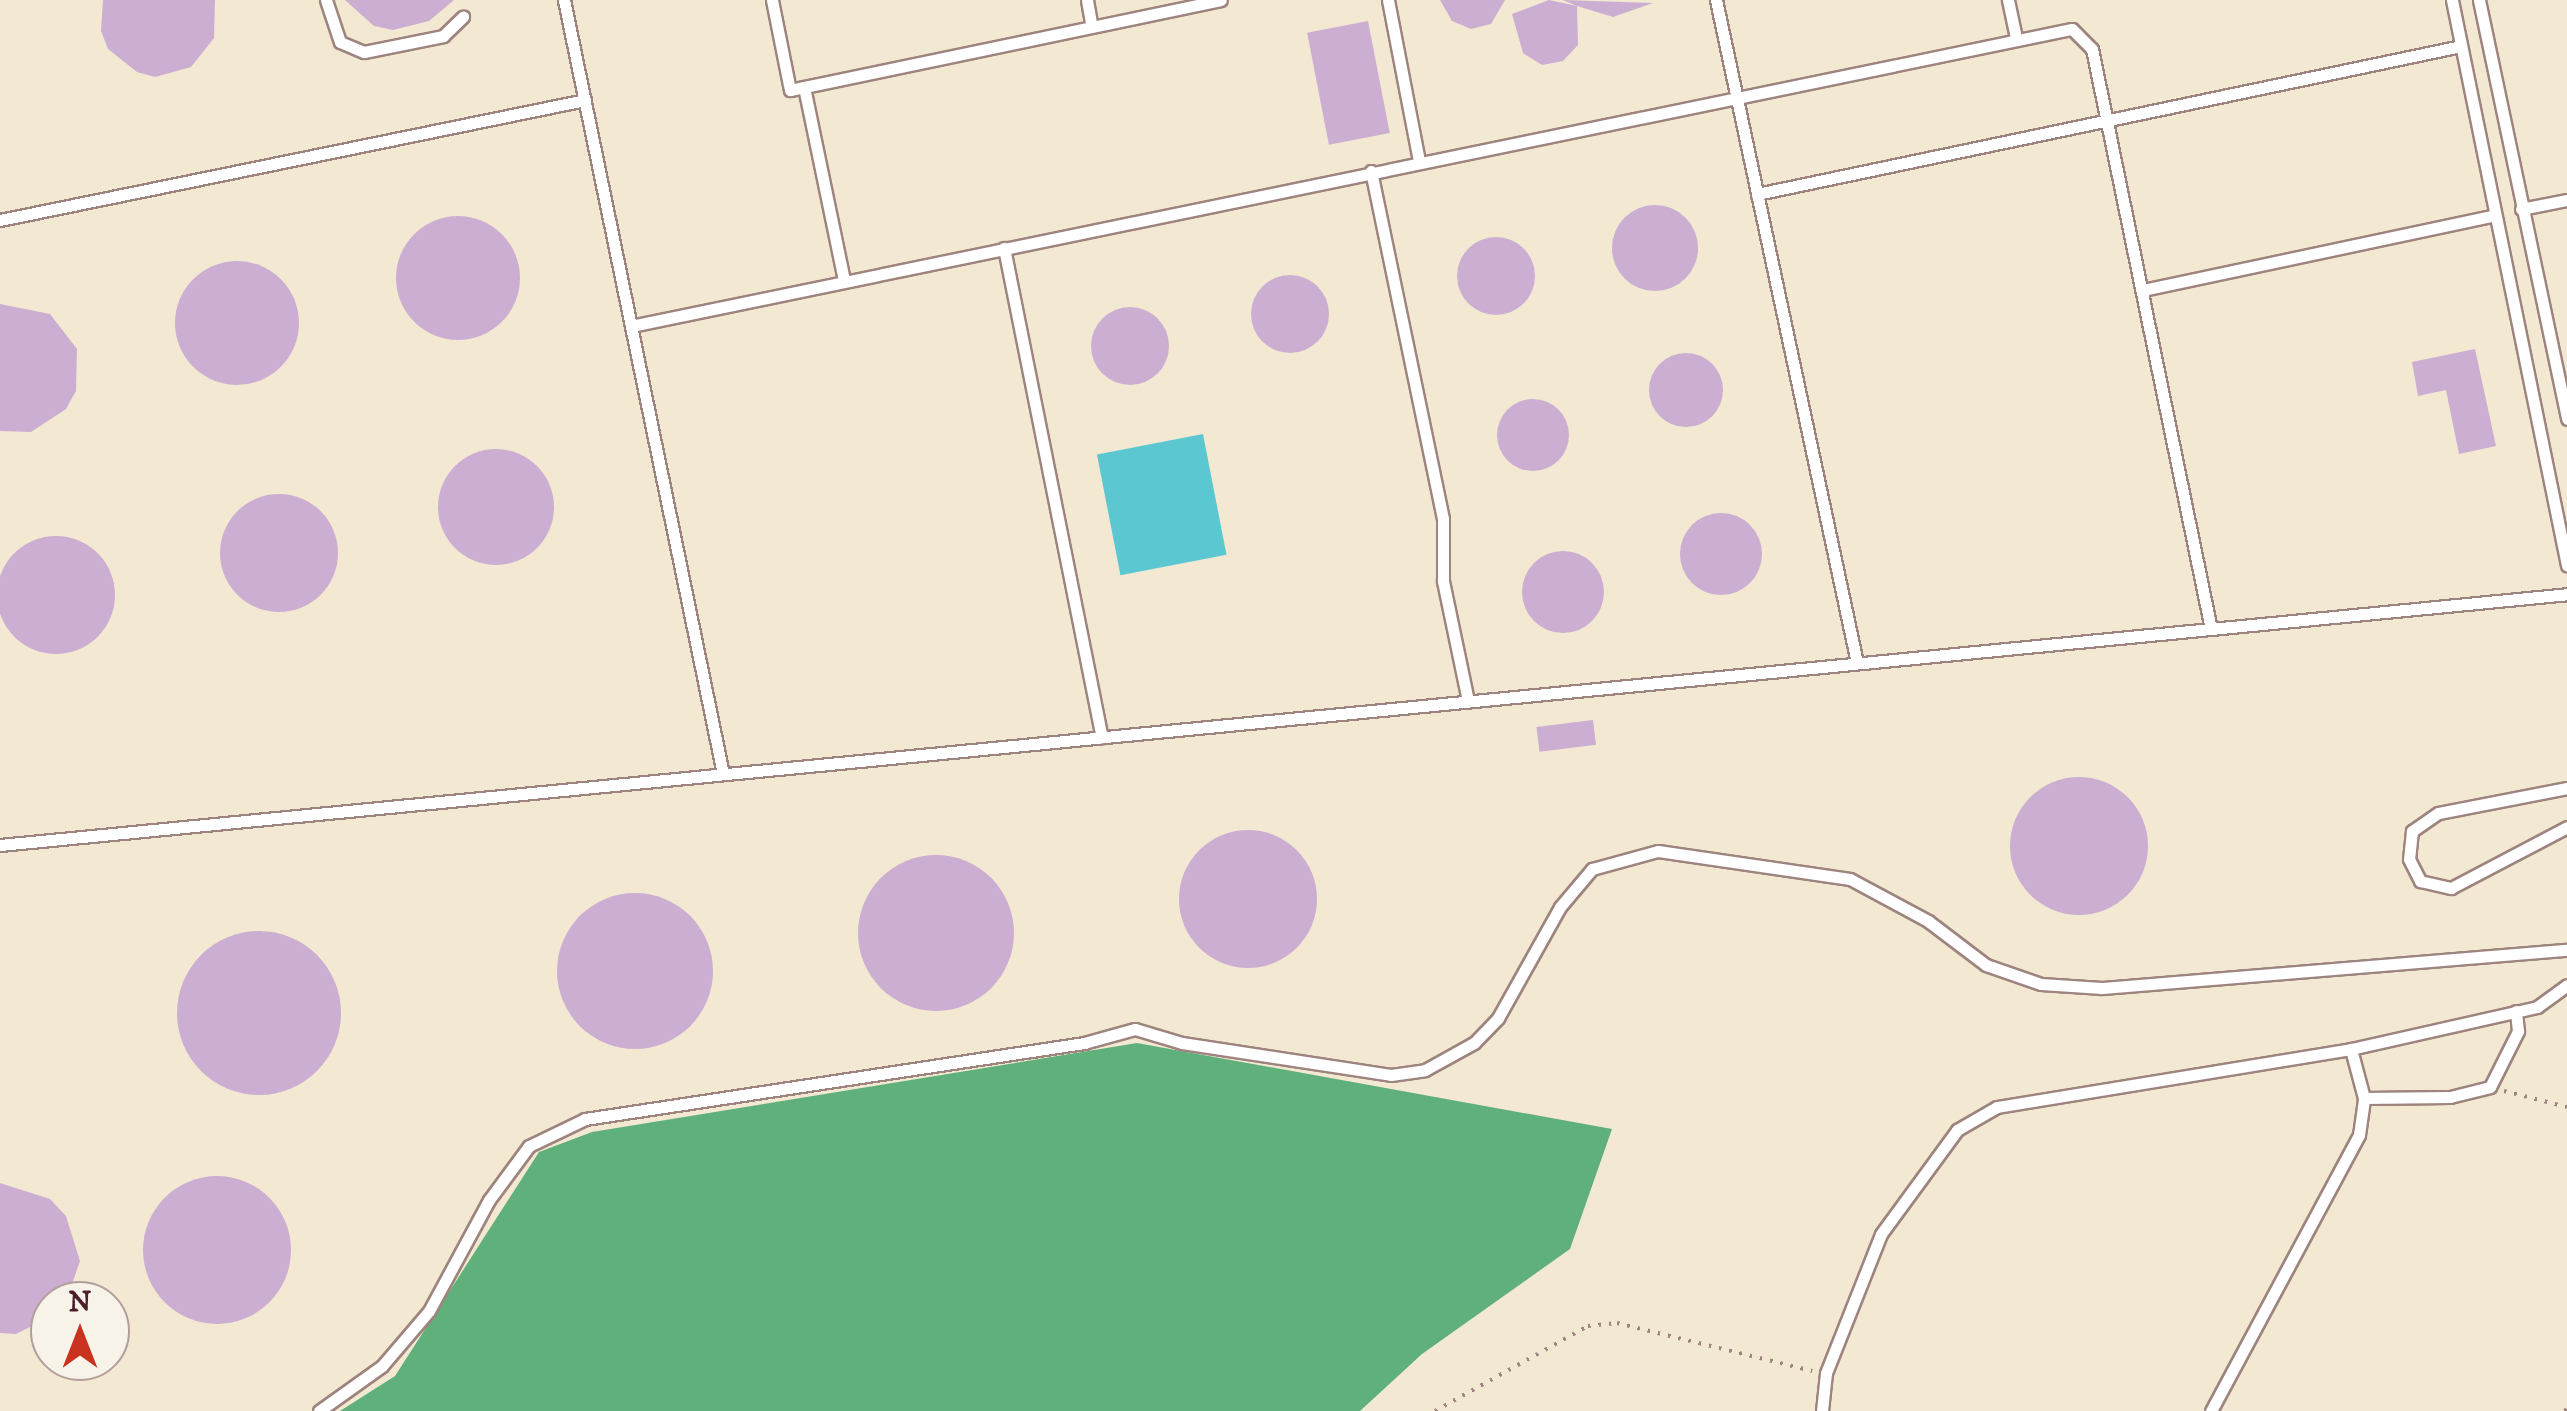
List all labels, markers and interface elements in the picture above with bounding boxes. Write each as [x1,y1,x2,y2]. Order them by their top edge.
north arrow [30,1281,130,1381]
text: N [69,1285,91,1320]

